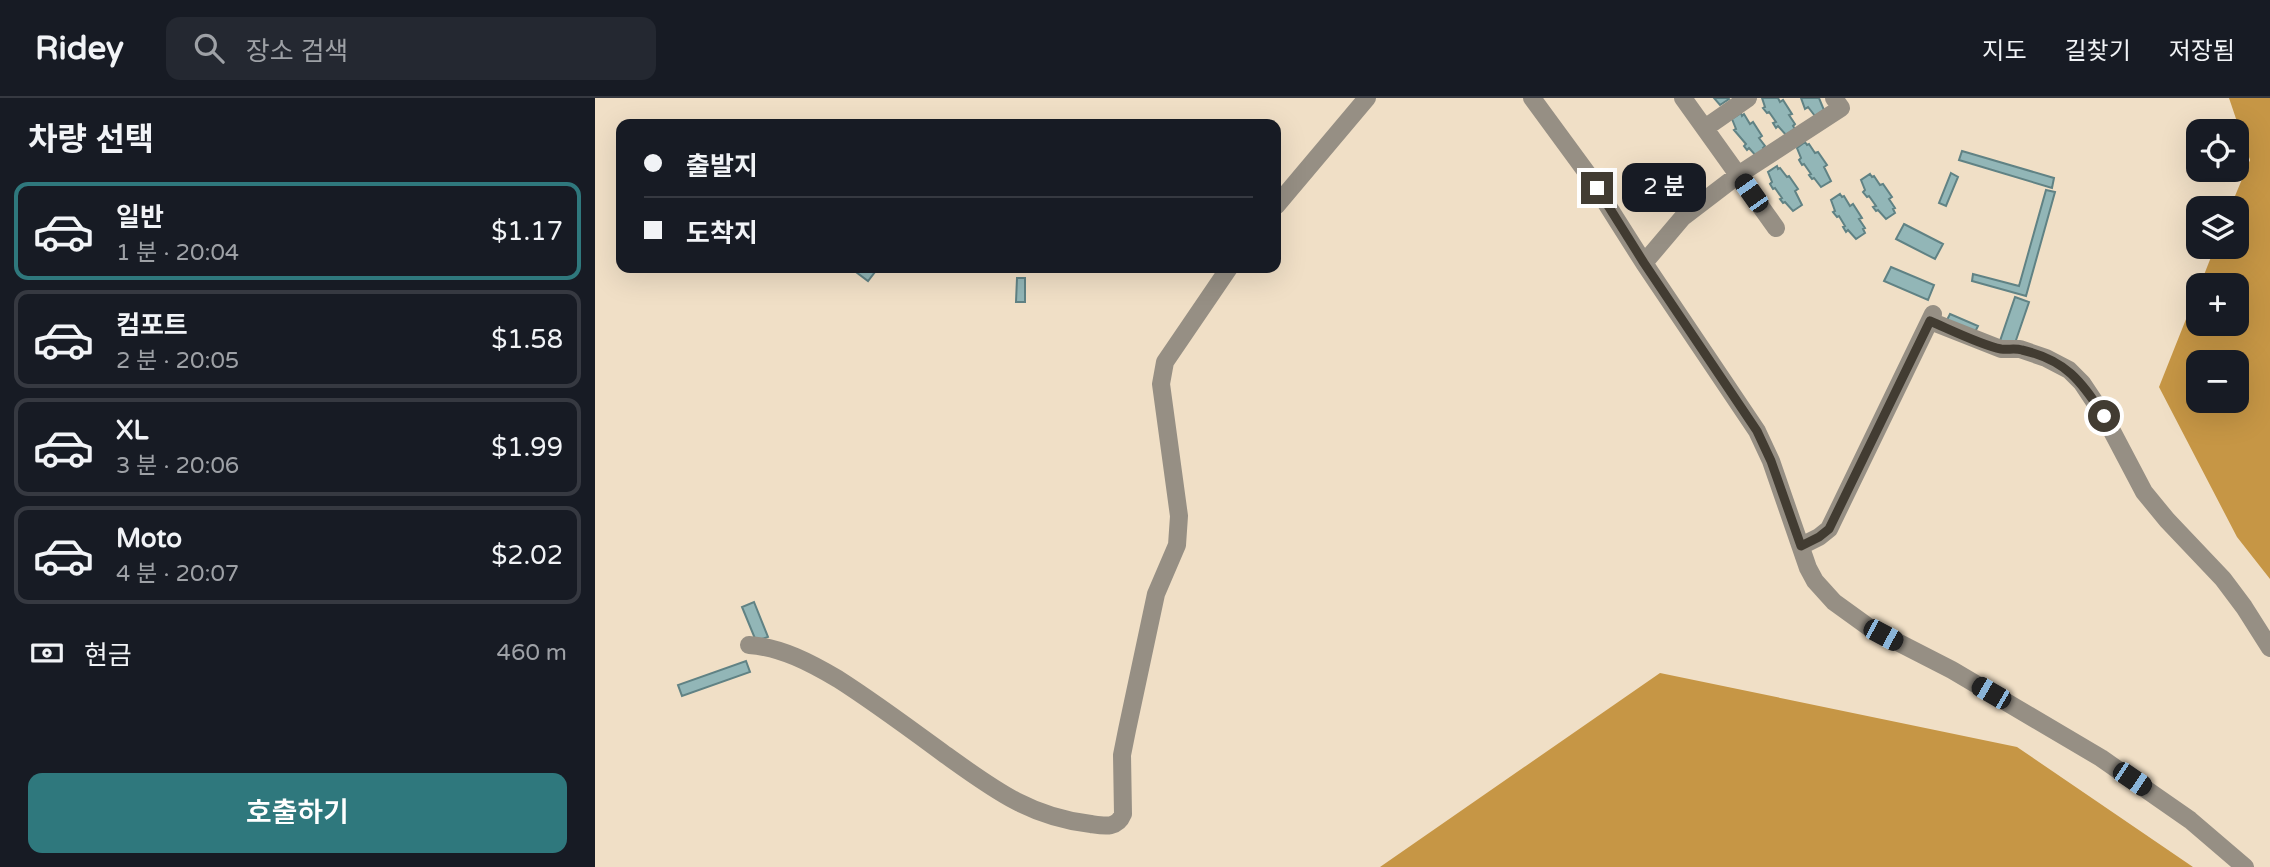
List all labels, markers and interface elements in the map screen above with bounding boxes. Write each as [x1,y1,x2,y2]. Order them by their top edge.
search box [166,17,656,80]
text: Ridey [35,29,124,68]
icon: search [190,29,228,67]
text: 장소 검색 [246,36,348,67]
text: 지도 [1982,37,2027,66]
text: 길찾기 [2065,37,2131,66]
text: 저장됨 [2169,37,2235,66]
map controls [2186,119,2249,413]
button: locate [2186,119,2249,182]
text: 차량 선택 [28,121,154,159]
text: 출발지 [686,151,758,182]
callout: 2 분 [1621,164,1705,212]
car [1731,170,1772,216]
route end [1581,172,1613,204]
text: 2 분 [1643,173,1685,201]
button: layers [2186,196,2249,259]
icon: car [32,200,95,263]
text: 일반 [116,202,164,233]
text: $1.17 [491,216,563,247]
text: 도착지 [686,218,758,249]
text: 1 분 · 20:04 [116,239,239,267]
button: + [2186,273,2249,336]
icon: car [32,308,95,371]
text: 컴포트 [116,310,188,341]
text: $1.58 [491,324,563,355]
text: 2 분 · 20:05 [116,347,239,375]
button: − [2186,350,2249,413]
route start [2088,400,2120,432]
text: XL [116,415,148,446]
icon: car [32,416,95,479]
text: $1.99 [491,432,563,463]
text: 3 분 · 20:06 [116,452,239,480]
text: Moto [116,523,182,554]
icon: car [32,524,95,587]
text: $2.02 [491,540,563,571]
text: 4 분 · 20:07 [116,560,239,588]
car [1860,616,1907,654]
icon: cash [28,634,66,672]
text: 460 m [497,639,567,667]
text: 현금 [84,640,132,671]
car [1968,673,2015,713]
car [2109,759,2156,799]
button: 호출하기 [28,773,567,853]

